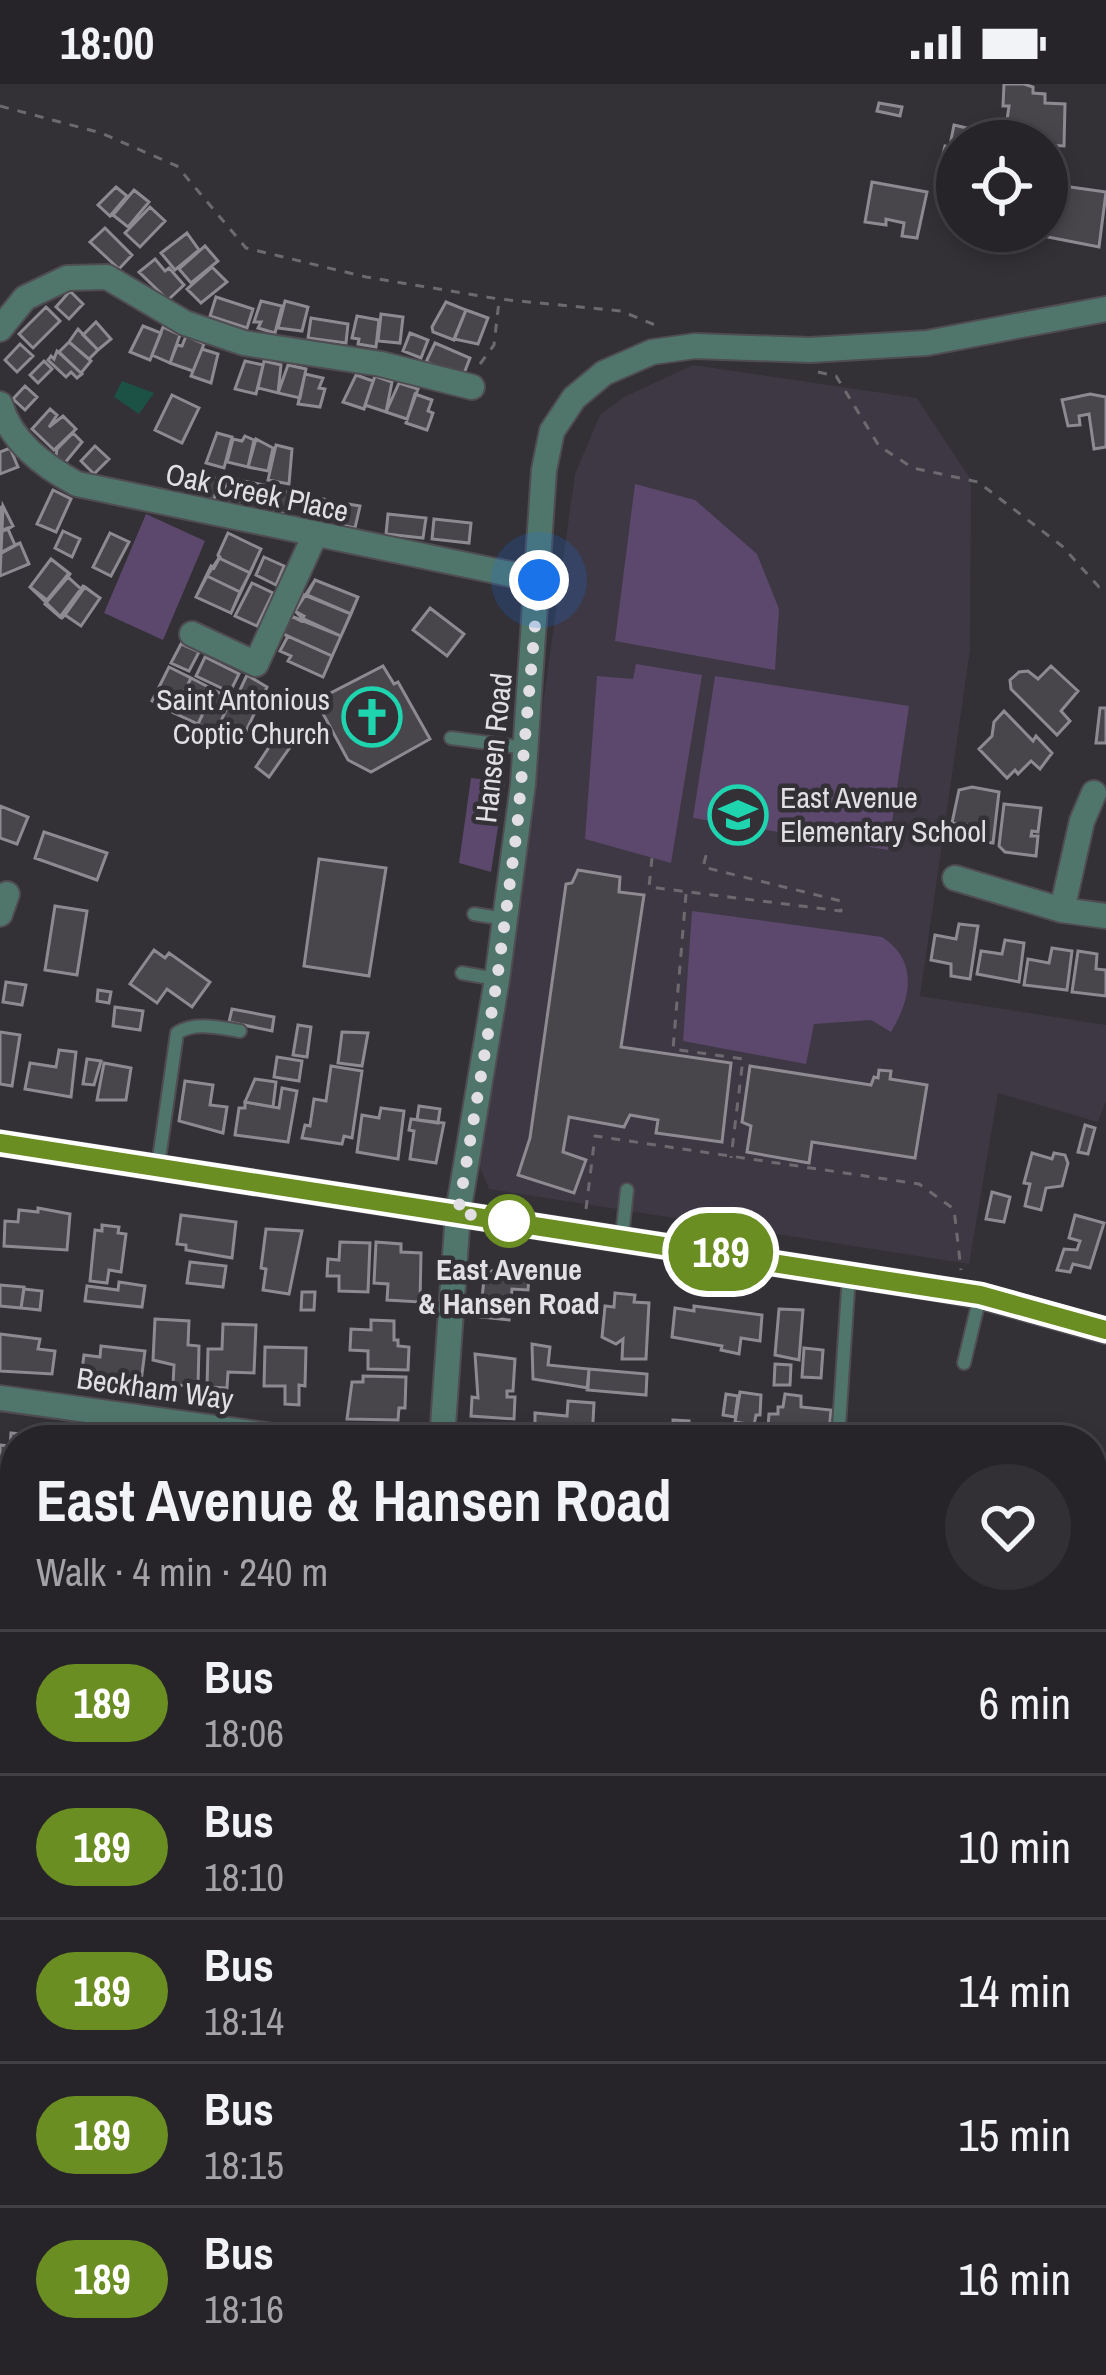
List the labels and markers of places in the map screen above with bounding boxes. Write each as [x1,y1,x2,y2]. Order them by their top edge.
place label: Saint Antonious Coptic Church [156,679,330,753]
church icon: Saint Antonious Coptic Church [341,686,403,748]
place label: East Avenue Elementary School [780,777,986,851]
school or university icon: East Avenue Elementary School [707,784,769,846]
marker: East Avenue & Hansen Road [484,1196,534,1246]
place label: East Avenue & Hansen Road [418,1249,600,1323]

